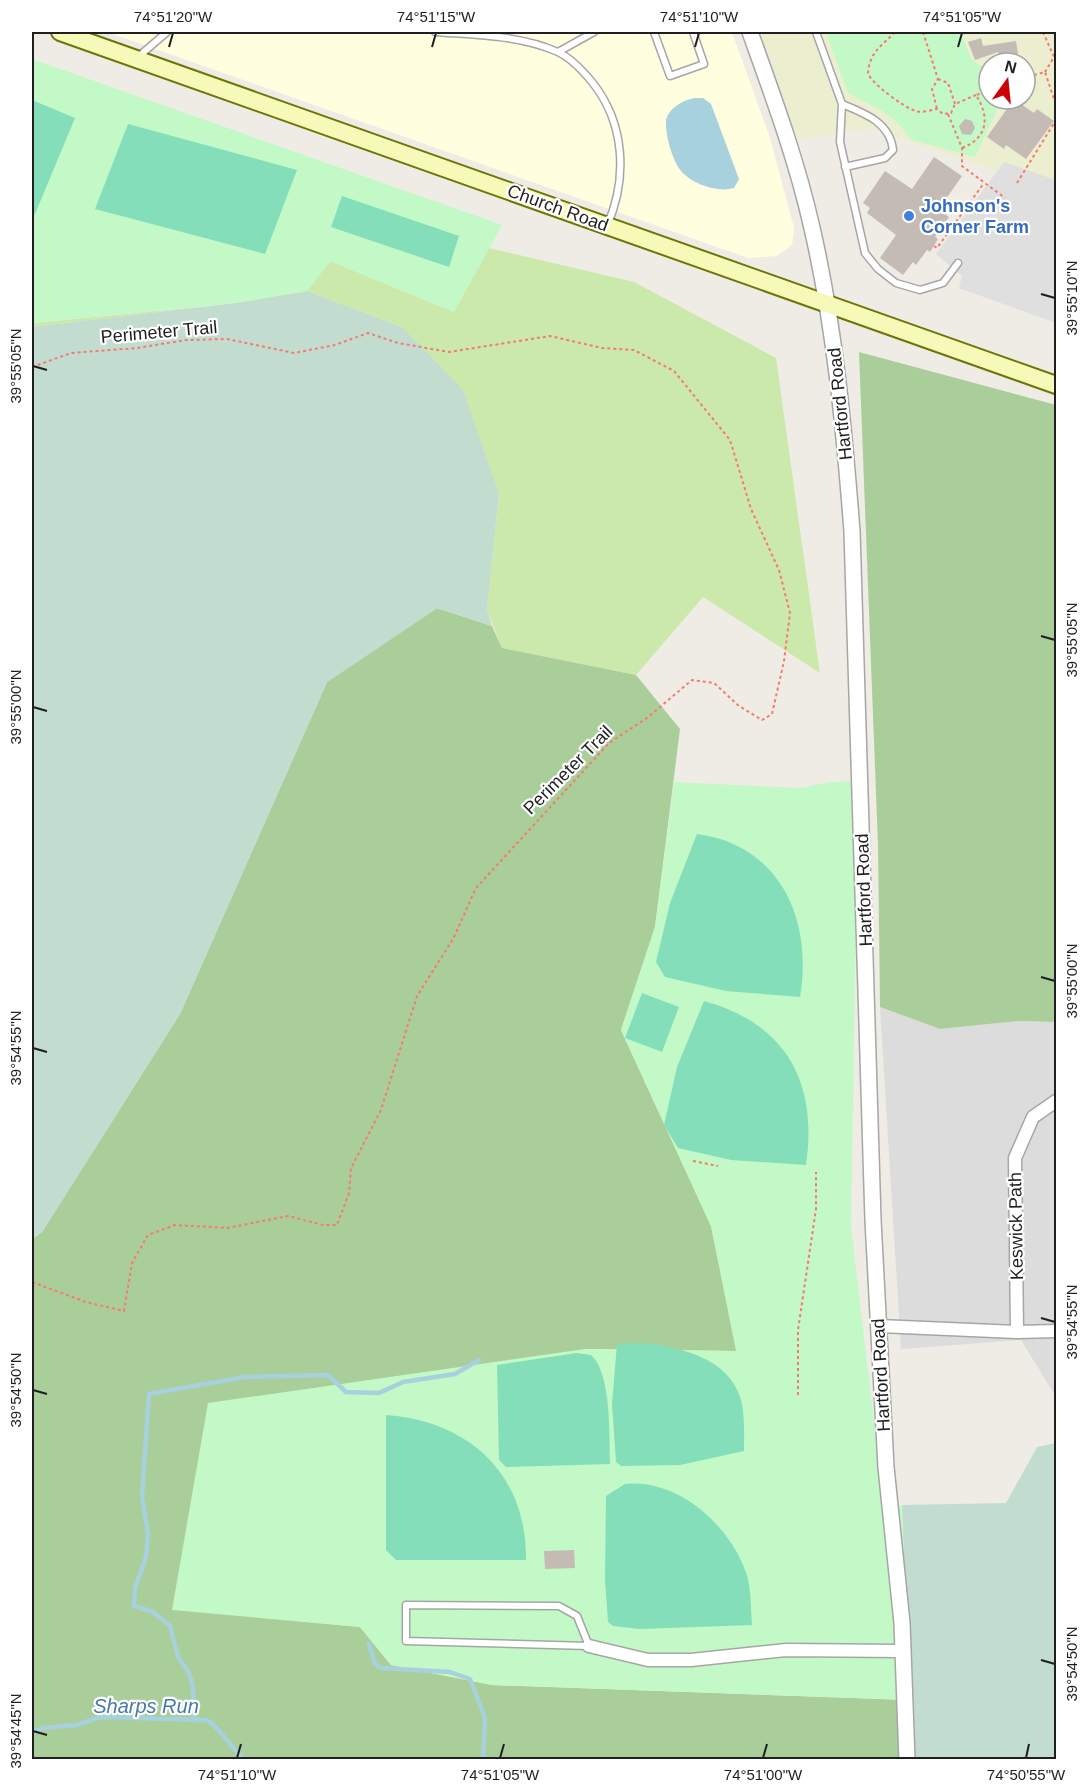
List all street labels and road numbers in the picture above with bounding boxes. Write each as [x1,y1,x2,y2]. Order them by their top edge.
street label: Church Road [505,180,611,236]
street label: Perimeter Trail [100,317,218,347]
street label: Hartford Road [824,347,856,461]
street label: Perimeter Trail [520,722,616,818]
street label: Hartford Road [852,833,876,947]
street label: Keswick Path [1005,1172,1027,1280]
street label: Hartford Road [868,1318,894,1432]

